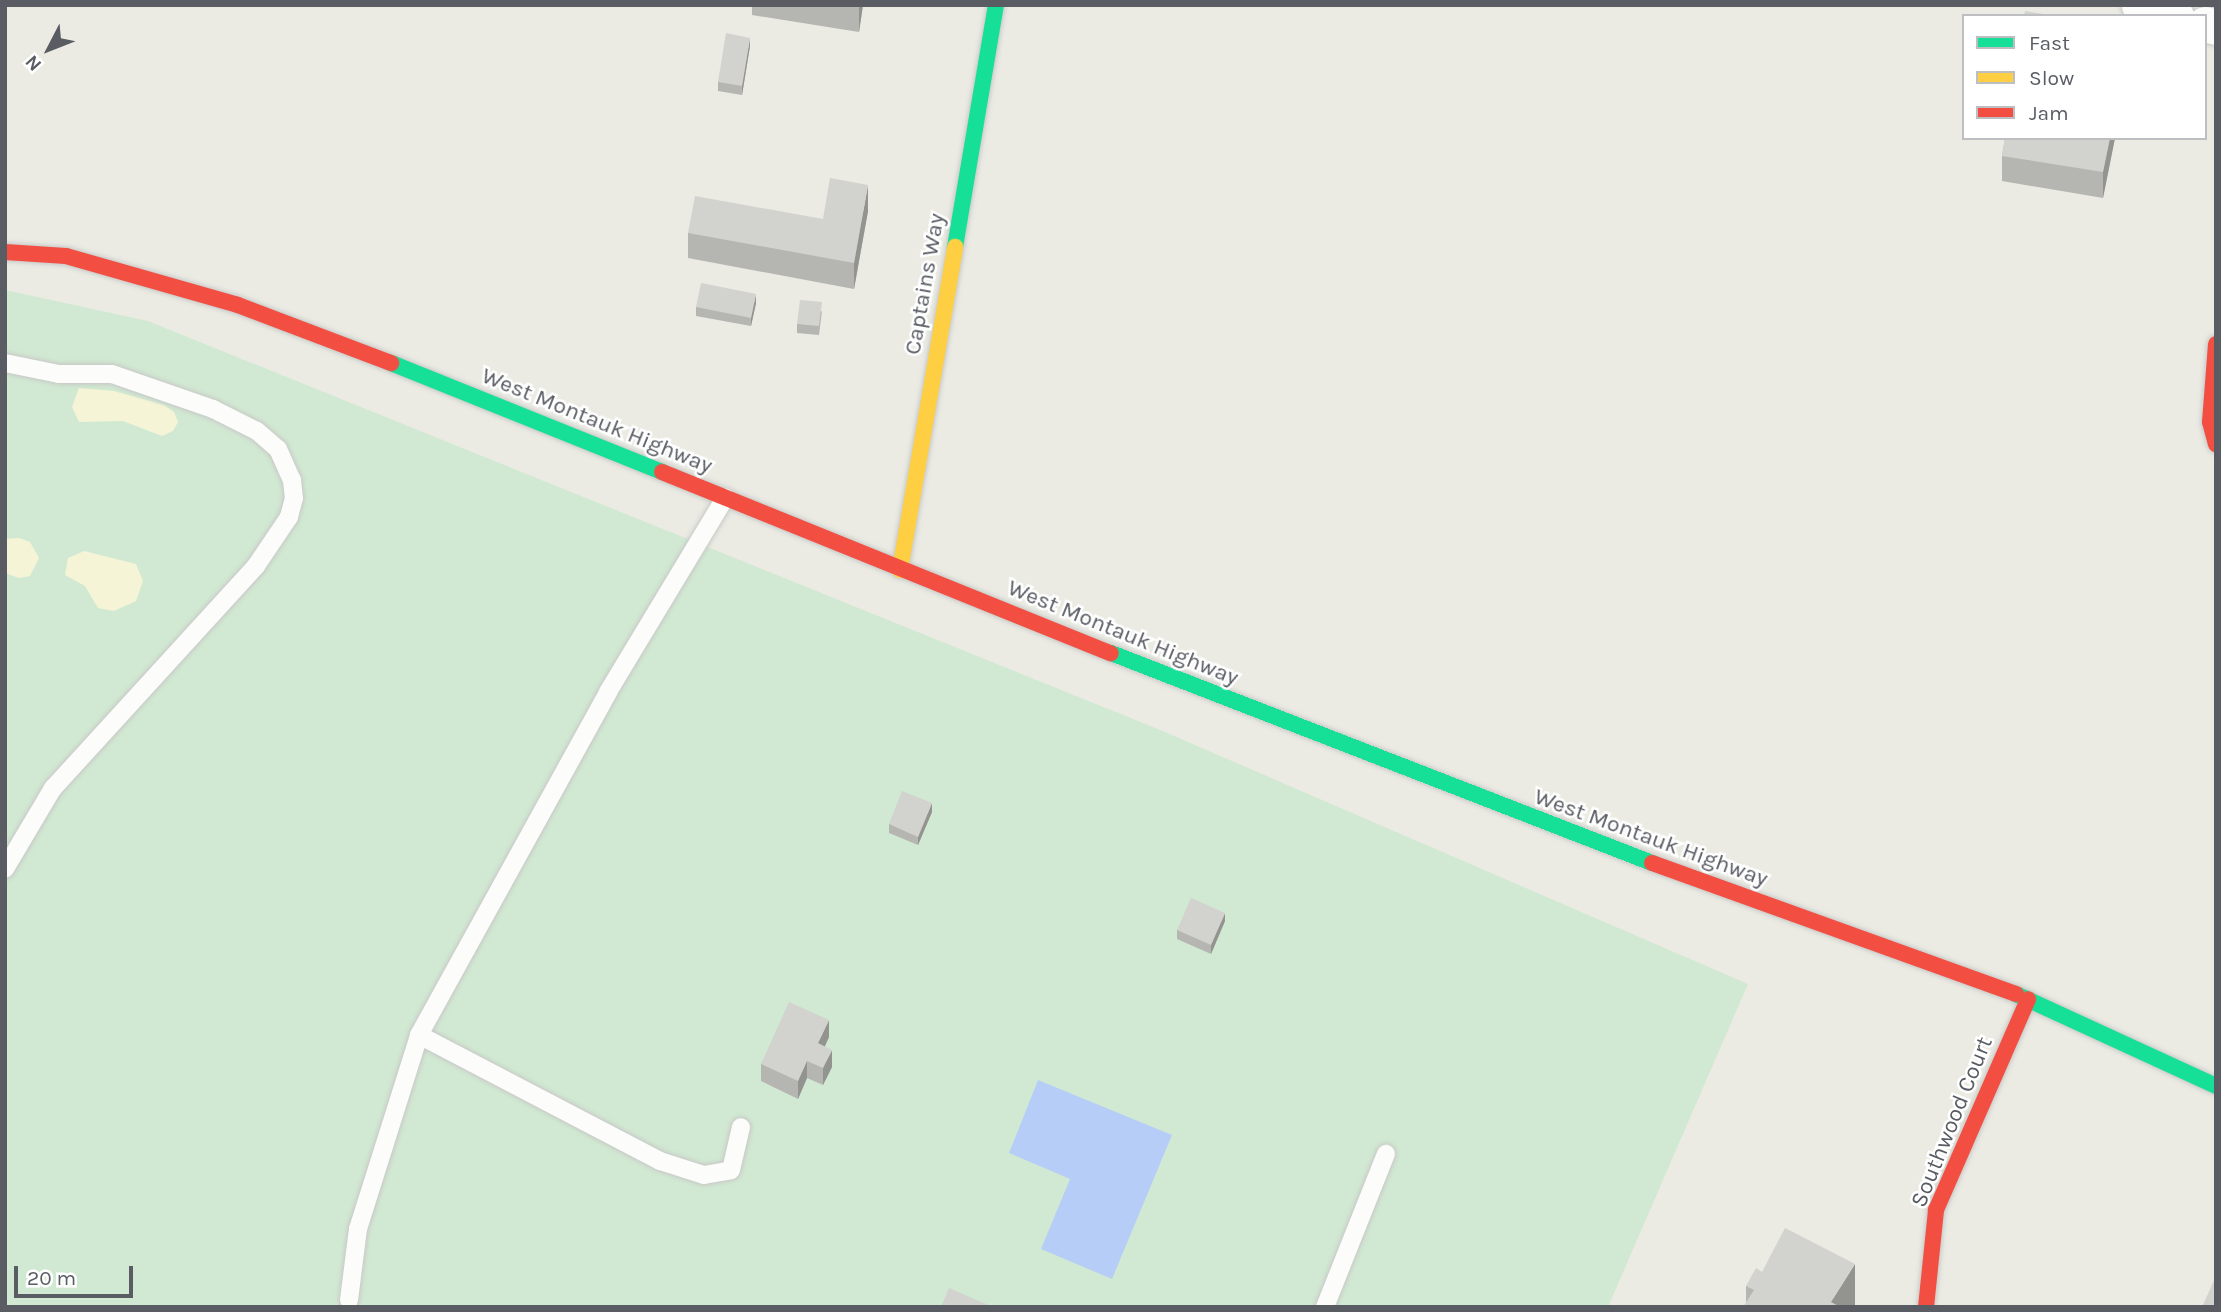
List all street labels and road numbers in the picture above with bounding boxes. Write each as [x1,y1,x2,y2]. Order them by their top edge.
street label: Captains Way [899,211,951,357]
street label: West Montauk Highway [478,362,716,480]
street label: West Montauk Highway [1004,574,1242,692]
street label: West Montauk Highway [1530,783,1772,893]
street label: Southwood Court [1905,1033,1999,1211]

